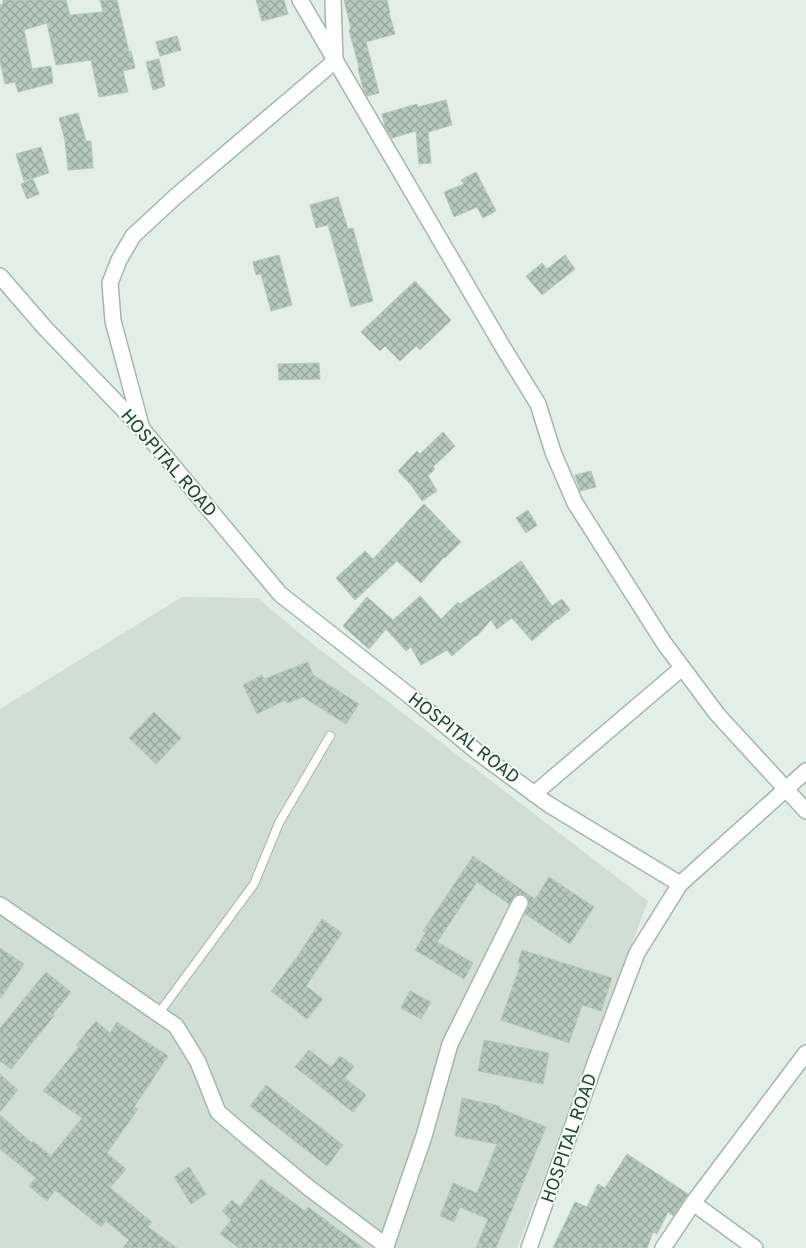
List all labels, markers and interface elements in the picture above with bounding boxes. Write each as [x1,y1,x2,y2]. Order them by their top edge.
street label: HOSPITAL ROAD [115,405,221,523]
street label: HOSPITAL ROAD [403,688,524,790]
street label: HOSPITAL ROAD [537,1071,603,1206]

